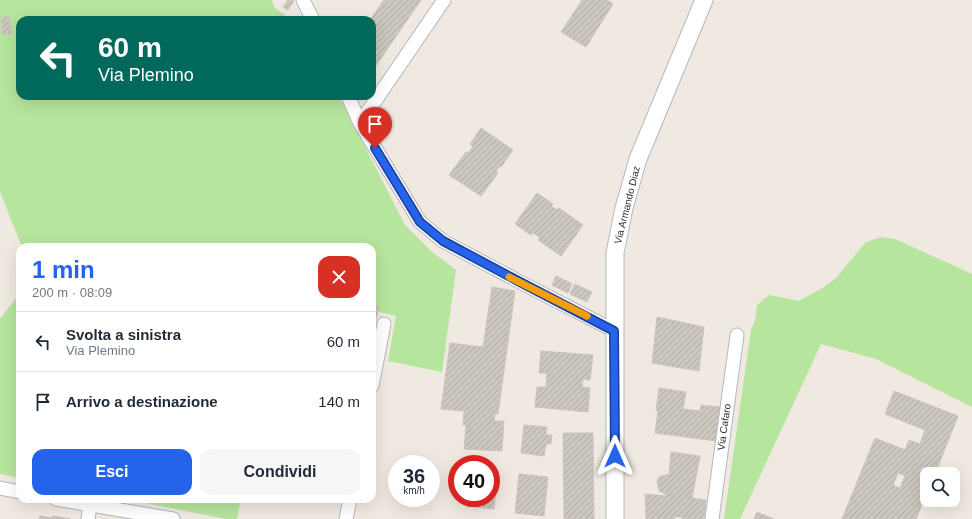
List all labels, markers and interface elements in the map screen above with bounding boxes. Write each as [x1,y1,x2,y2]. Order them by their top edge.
icon: left [32,32,84,84]
text: 60 m [98,32,162,63]
text: Via Plemino [98,65,194,85]
pin [358,107,392,148]
icon: arrive [364,113,386,135]
street label: Via Armando Diaz [612,165,642,245]
text: 1 min [32,256,95,283]
button: close [318,256,360,298]
text: 200 m · 08:09 [32,285,112,300]
text: Svolta a sinistra [66,326,181,343]
icon: left [32,331,54,353]
text: 60 m [327,333,360,350]
text: Via Plemino [66,343,135,358]
icon: arrive [32,391,54,413]
text: Arrivo a destinazione [66,393,218,410]
text: 140 m [318,393,360,410]
street label: Via Cafaro [715,403,733,451]
position arrow [594,435,636,477]
button: Esci [32,449,192,495]
button: Condividi [200,449,360,495]
speed limit sign: 40 [448,455,500,507]
text: 36 [403,465,425,487]
map controls [920,467,960,507]
button: search [920,467,960,507]
text: km/h [403,485,425,496]

